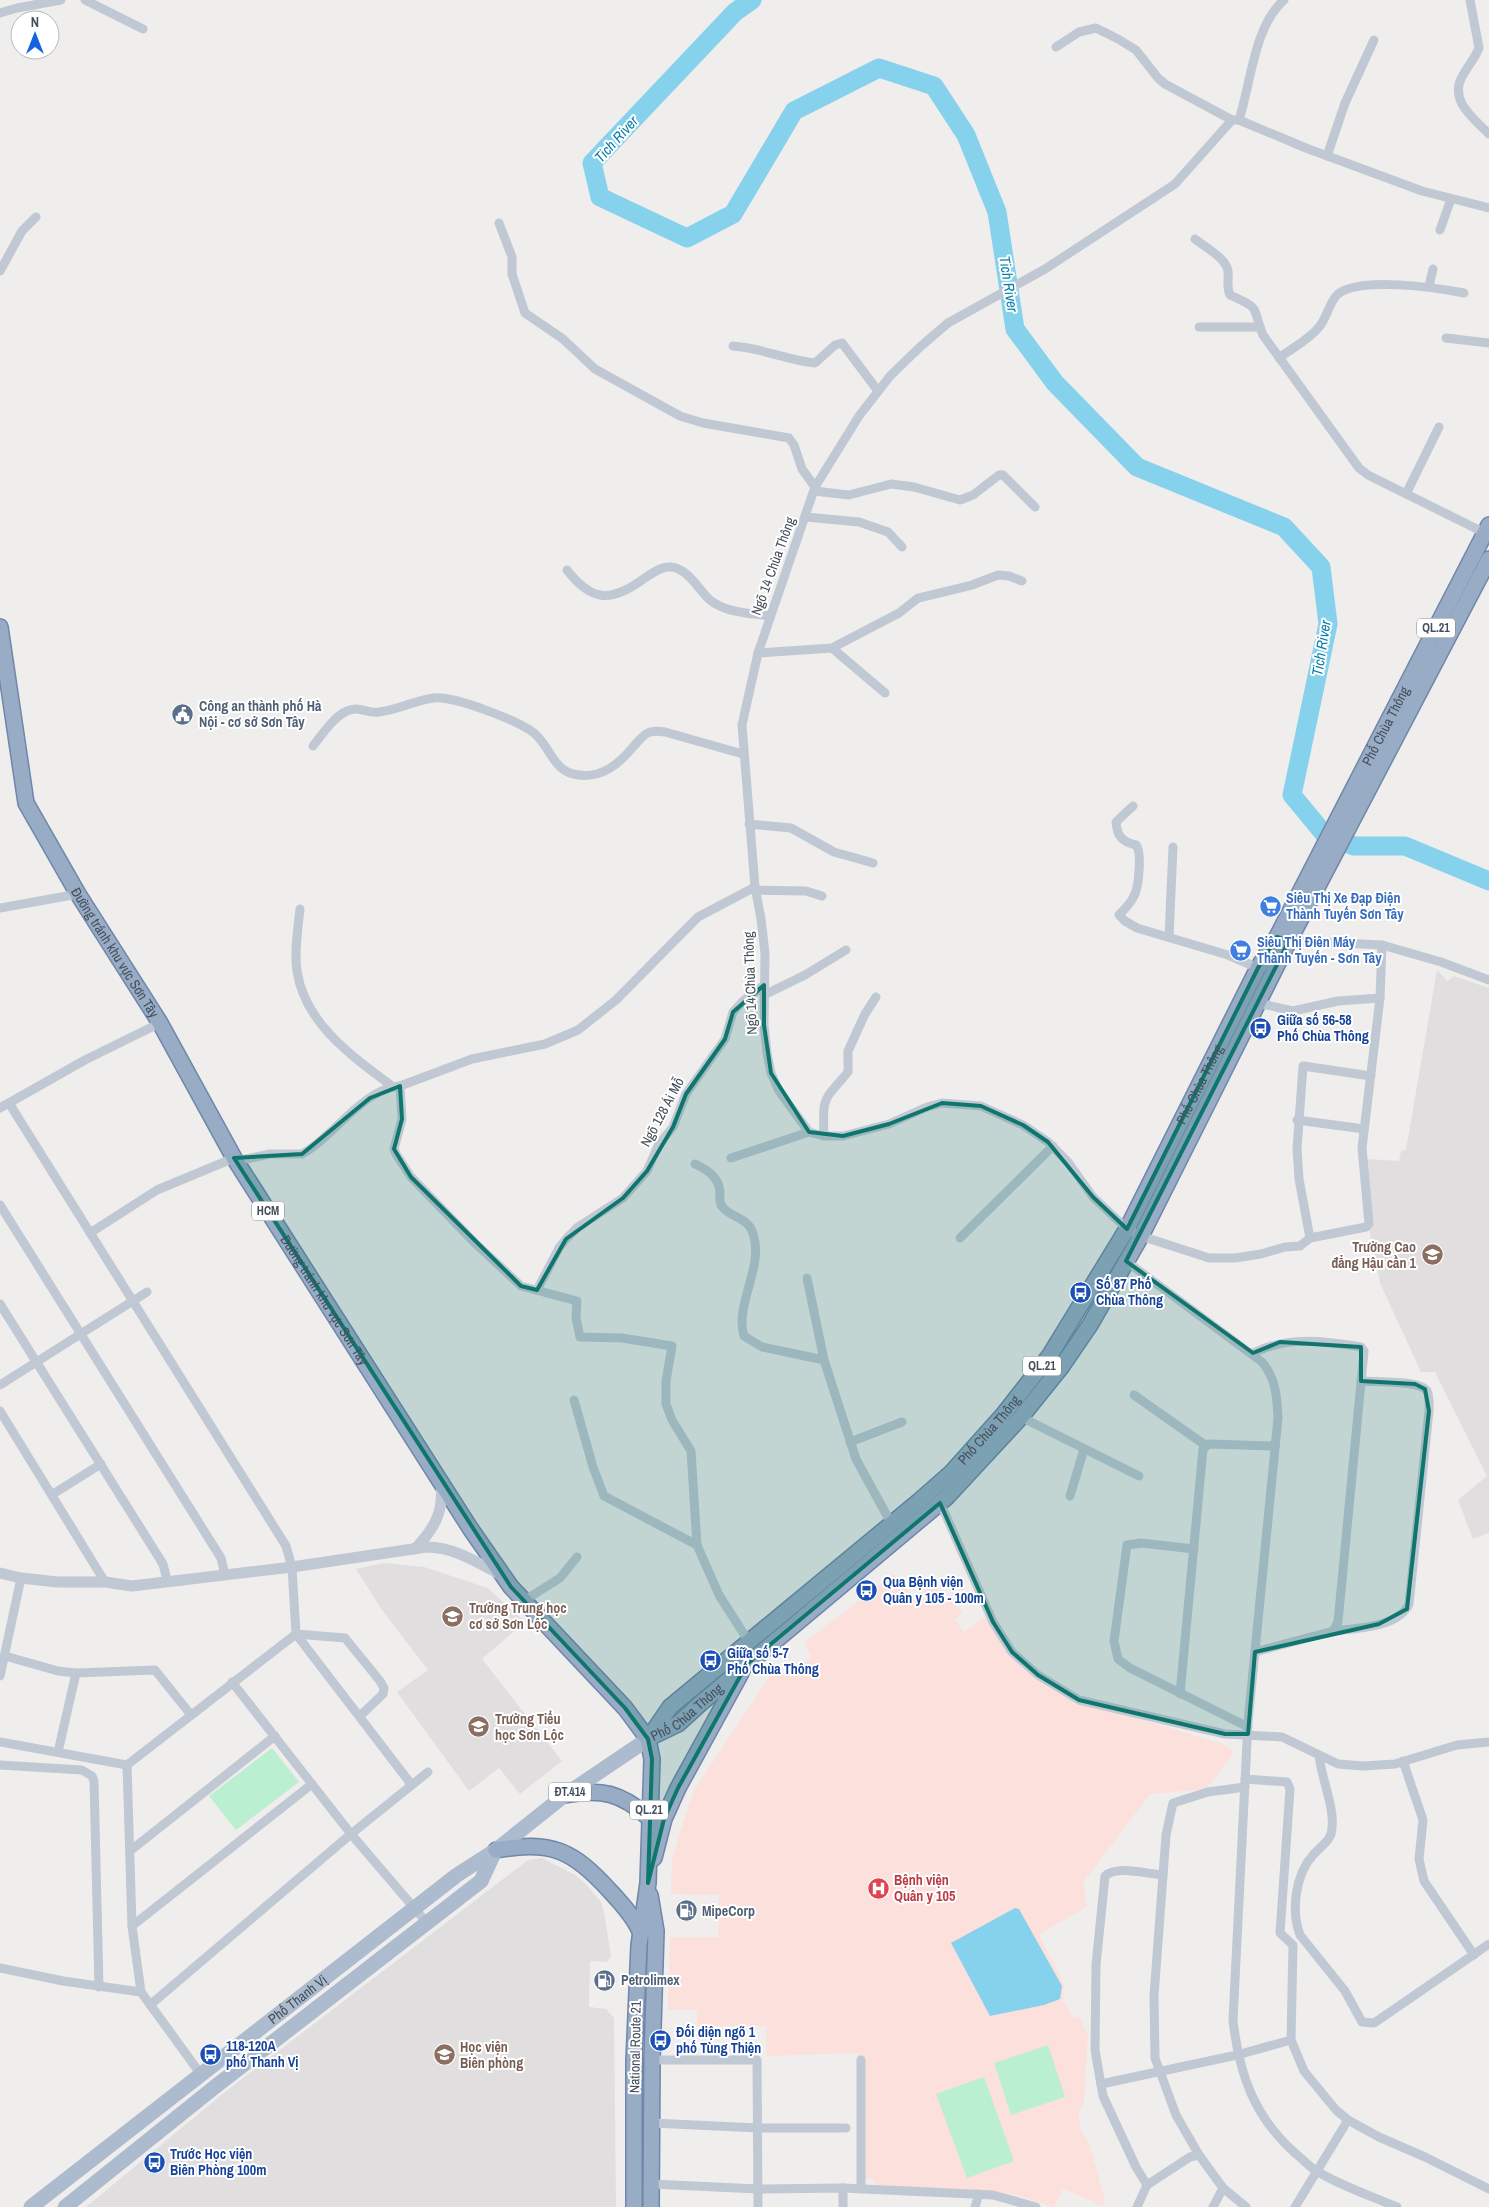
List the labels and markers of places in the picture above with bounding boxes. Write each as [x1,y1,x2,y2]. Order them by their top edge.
place label: Công an thành phố Hà Nội - cơ sở Sơn Tây [199,697,322,731]
public building icon: Công an thành phố Hà Nội - cơ sở Sơn Tây [171,702,195,726]
place label: Siêu Thị Xe Đạp Điện Thành Tuyến Sơn Tây [1286,889,1404,923]
supermarket icon: Siêu Thị Xe Đạp Điện Thành Tuyến Sơn Tây [1258,894,1282,918]
place label: Siêu Thị Điện Máy Thành Tuyến - Sơn Tây [1257,933,1382,967]
supermarket icon: Siêu Thị Điện Máy Thành Tuyến - Sơn Tây [1229,938,1253,962]
place label: Giữa số 56-58 Phố Chùa Thông [1277,1011,1369,1045]
bus stop icon: Giữa số 56-58 Phố Chùa Thông [1249,1016,1273,1040]
place label: Trường Cao đẳng Hậu cần 1 [1331,1238,1417,1272]
school or university icon: Trường Cao đẳng Hậu cần 1 [1420,1243,1444,1267]
place label: Số 87 Phố Chùa Thông [1096,1275,1163,1309]
bus stop icon: Số 87 Phố Chùa Thông [1068,1280,1092,1304]
place label: Qua Bệnh viện Quân y 105 - 100m [883,1573,984,1607]
bus stop icon: Qua Bệnh viện Quân y 105 - 100m [855,1578,879,1602]
place label: Trường Trung học cơ sở Sơn Lộc [469,1599,567,1633]
school or university icon: Trường Trung học cơ sở Sơn Lộc [441,1604,465,1628]
place label: Giữa số 5-7 Phố Chùa Thông [727,1644,819,1678]
bus stop icon: Giữa số 5-7 Phố Chùa Thông [699,1649,723,1673]
place label: Trường Tiểu học Sơn Lộc [495,1710,564,1744]
school or university icon: Trường Tiểu học Sơn Lộc [467,1715,491,1739]
place label: Bệnh viện Quân y 105 [894,1871,956,1905]
hospital icon: Bệnh viện Quân y 105 [866,1876,890,1900]
fuel station icon: MipeCorp [674,1899,698,1923]
place label: MipeCorp [702,1902,755,1920]
fuel station icon: Petrolimex [593,1968,617,1992]
place label: Petrolimex [621,1971,680,1989]
place label: Đối diện ngõ 1 phố Tùng Thiện [676,2023,761,2057]
bus stop icon: Đối diện ngõ 1 phố Tùng Thiện [648,2028,672,2052]
place label: 118-120A phố Thanh Vị [226,2037,299,2071]
place label: Học viện Biên phòng [460,2038,523,2072]
bus stop icon: 118-120A phố Thanh Vị [198,2042,222,2066]
school or university icon: Học viện Biên phòng [432,2043,456,2067]
place label: Trước Học viện Biên Phòng 100m [170,2145,266,2179]
bus stop icon: Trước Học viện Biên Phòng 100m [142,2150,166,2174]

